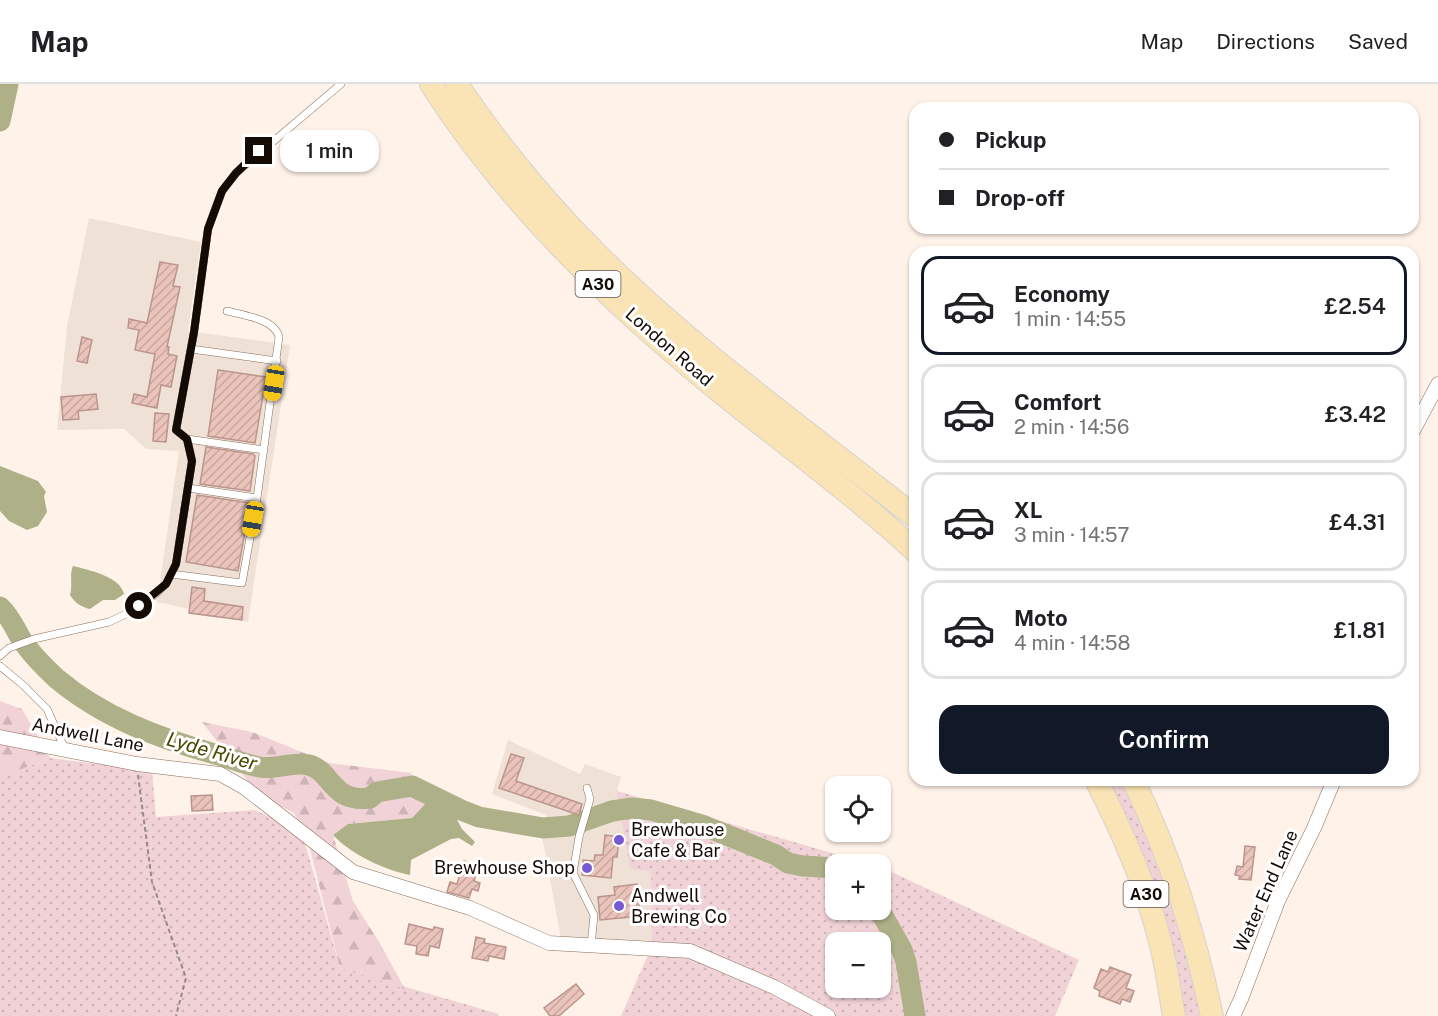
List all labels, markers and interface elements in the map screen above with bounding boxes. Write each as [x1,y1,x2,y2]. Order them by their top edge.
text: Map [30,25,89,58]
text: Map [1141,29,1183,54]
text: Directions [1216,29,1315,54]
text: Saved [1348,29,1408,54]
text: Pickup [975,127,1046,153]
callout: 1 min [280,130,379,172]
route end [245,137,272,164]
text: 1 min [306,139,353,163]
text: Drop-off [975,185,1065,211]
road number: A30 [576,271,620,297]
icon: car [942,279,996,333]
text: Economy [1014,281,1110,307]
text: £2.54 [1324,293,1386,319]
street label: London Road [621,303,717,390]
text: 1 min · 14:55 [1014,307,1126,331]
car [262,364,286,402]
icon: car [942,387,996,441]
text: Comfort [1014,389,1101,415]
text: £3.42 [1325,401,1386,427]
text: 2 min · 14:56 [1014,415,1129,439]
icon: car [942,495,996,549]
text: XL [1014,497,1042,523]
car [241,500,265,538]
text: £4.31 [1329,509,1386,535]
text: 3 min · 14:57 [1014,523,1130,547]
route start [125,592,152,619]
icon: car [942,603,996,657]
text: Moto [1014,605,1068,631]
text: £1.81 [1334,617,1386,643]
text: 4 min · 14:58 [1014,631,1131,655]
button: Confirm [939,705,1389,774]
street label: Andwell Lane [30,713,146,756]
water label: Lyde River [164,727,261,776]
map controls [825,776,891,998]
button: locate [825,776,891,842]
place label: Brewhouse Cafe & Bar [631,819,724,861]
street label: Water End Lane [1229,827,1302,955]
marker: Brewhouse Cafe & Bar [612,833,626,847]
button: + [825,854,891,920]
place label: Brewhouse Shop [434,857,575,878]
marker: Brewhouse Shop [580,861,594,875]
road number: A30 [1124,881,1168,907]
place label: Andwell Brewing Co [631,885,727,927]
marker: Andwell Brewing Co [612,899,626,913]
button: − [825,932,891,998]

